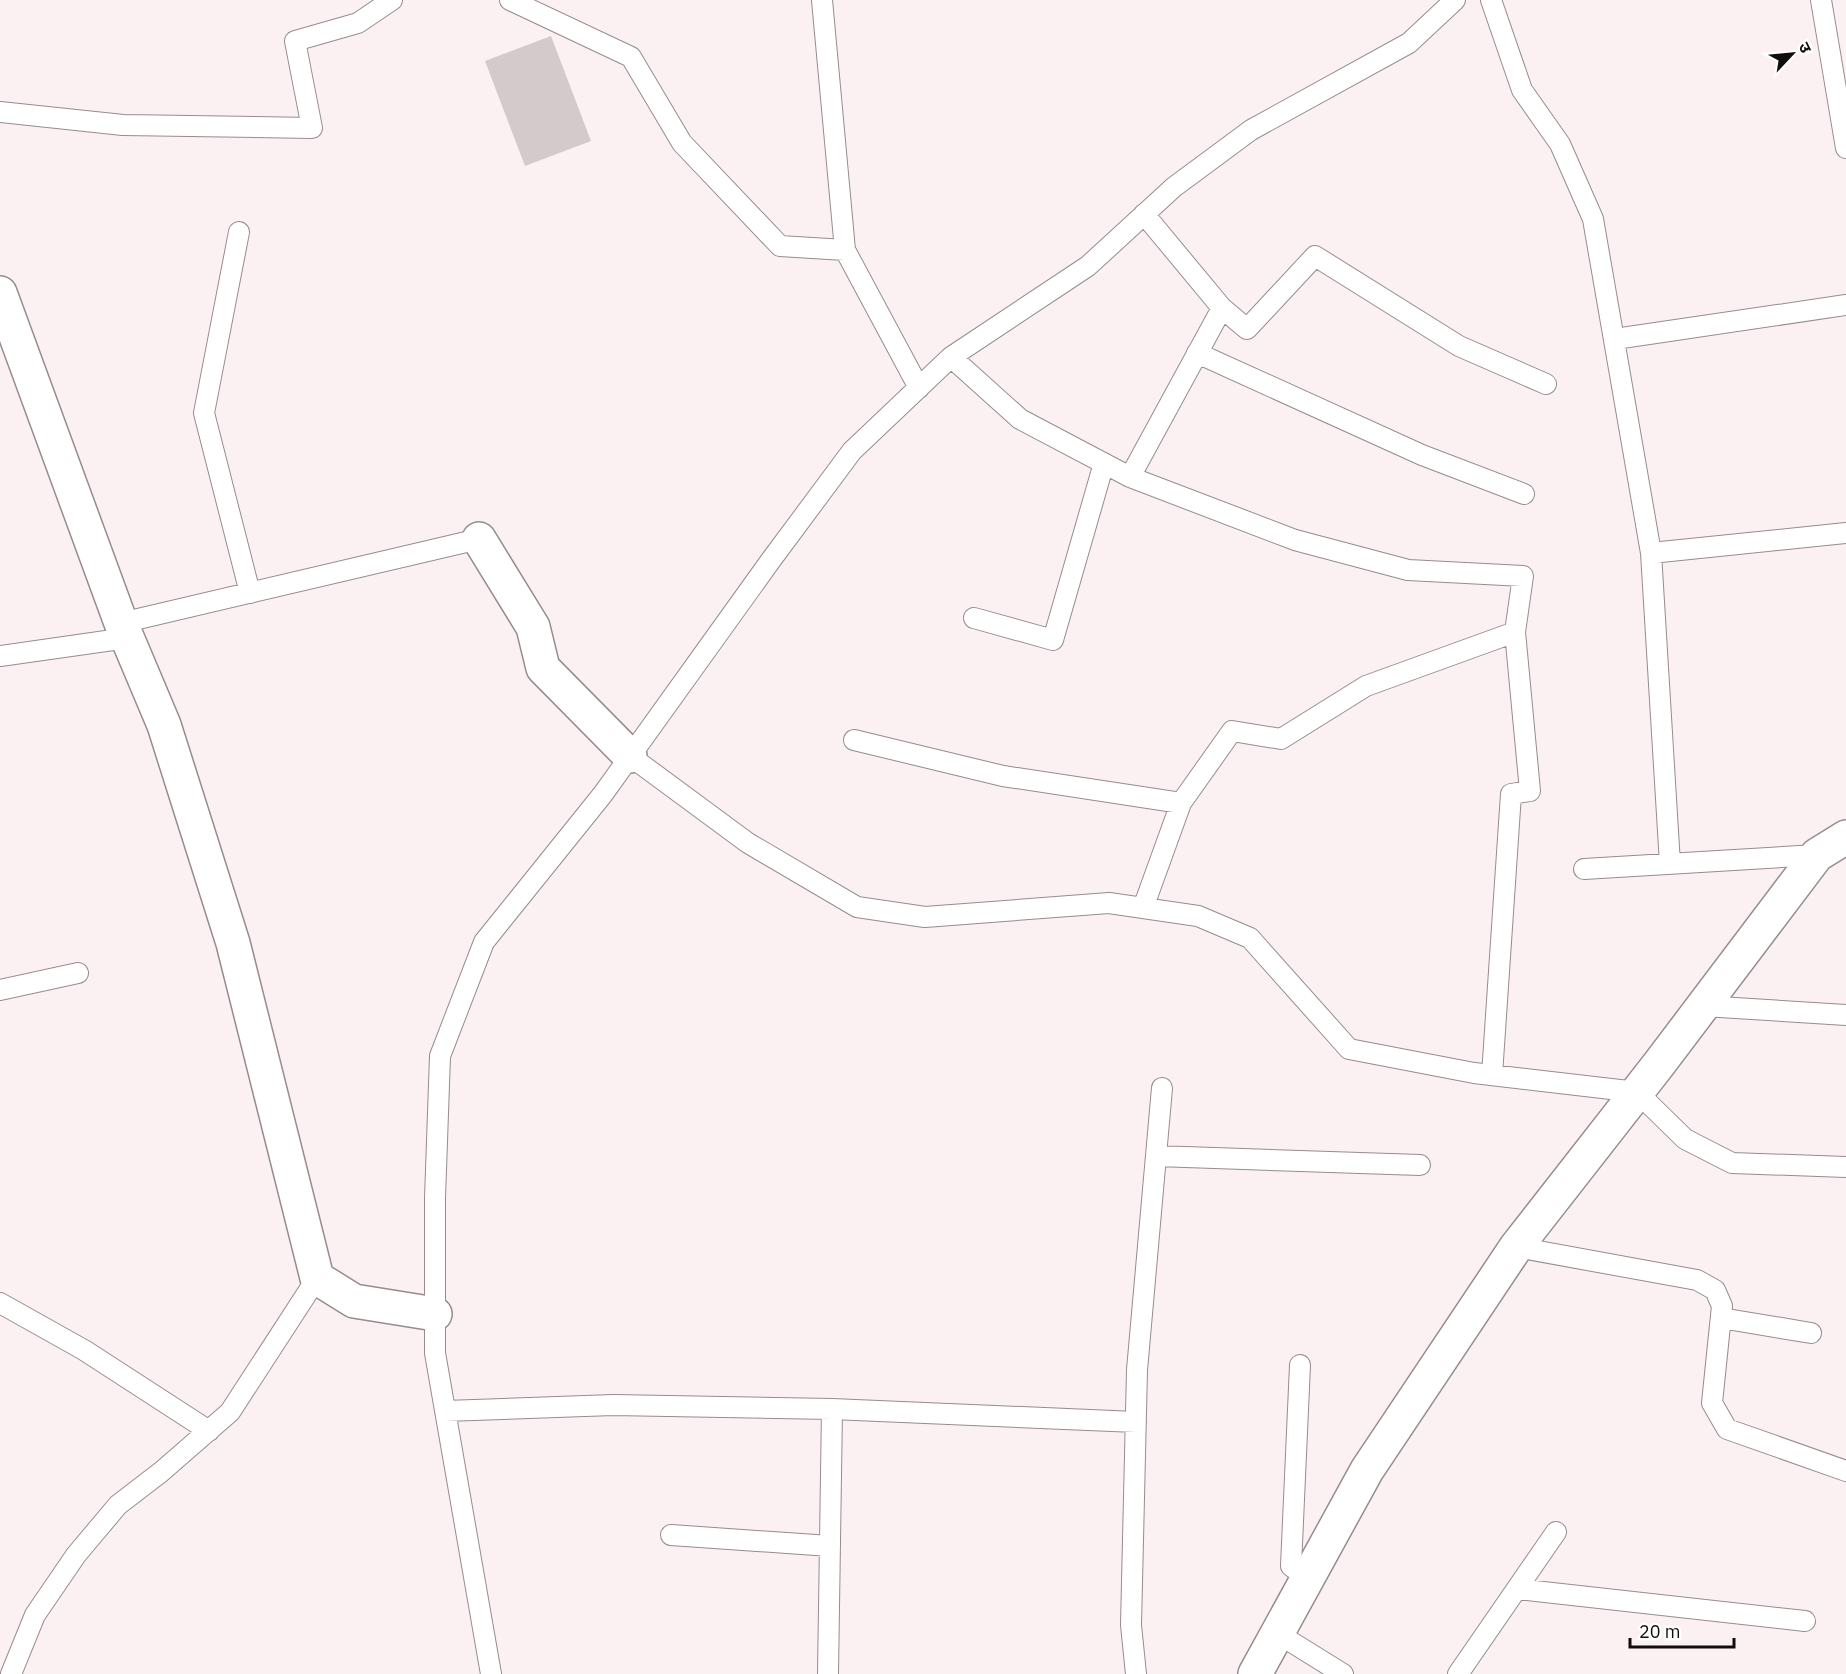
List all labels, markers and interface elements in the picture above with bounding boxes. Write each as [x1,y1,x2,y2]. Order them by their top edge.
north arrow [1762,24,1822,84]
text: उ [1794,39,1817,57]
scale bar [1630,1611,1734,1649]
text: 20 m [1639,1620,1681,1643]

